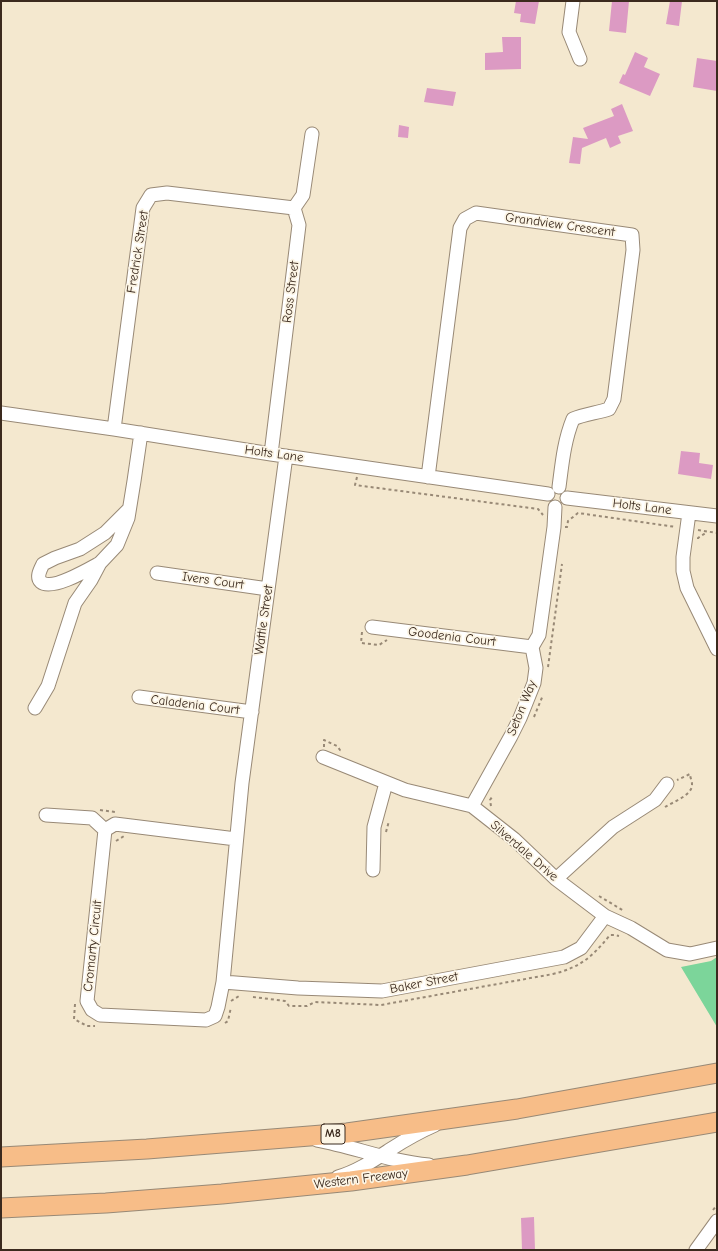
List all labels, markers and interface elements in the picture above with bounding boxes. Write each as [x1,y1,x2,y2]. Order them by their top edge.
street label: Fredrick Street [124,210,152,294]
street label: Grandview Crescent [504,210,616,240]
street label: Ross Street [279,260,303,324]
street label: Holts Lane [244,442,304,466]
street label: Holts Lane [612,496,672,518]
street label: Ivers Court [181,569,245,593]
street label: Wattle Street [251,584,277,656]
street label: Goodenia Court [407,624,497,650]
street label: Seton Way [504,678,540,738]
street label: Caladenia Court [150,692,240,718]
street label: Silverdale Drive [487,817,561,885]
street label: Cromarty Circuit [80,900,106,992]
street label: Baker Street [388,969,460,997]
road number: M8 [321,1124,345,1144]
street label: Western Freeway [313,1166,409,1192]

